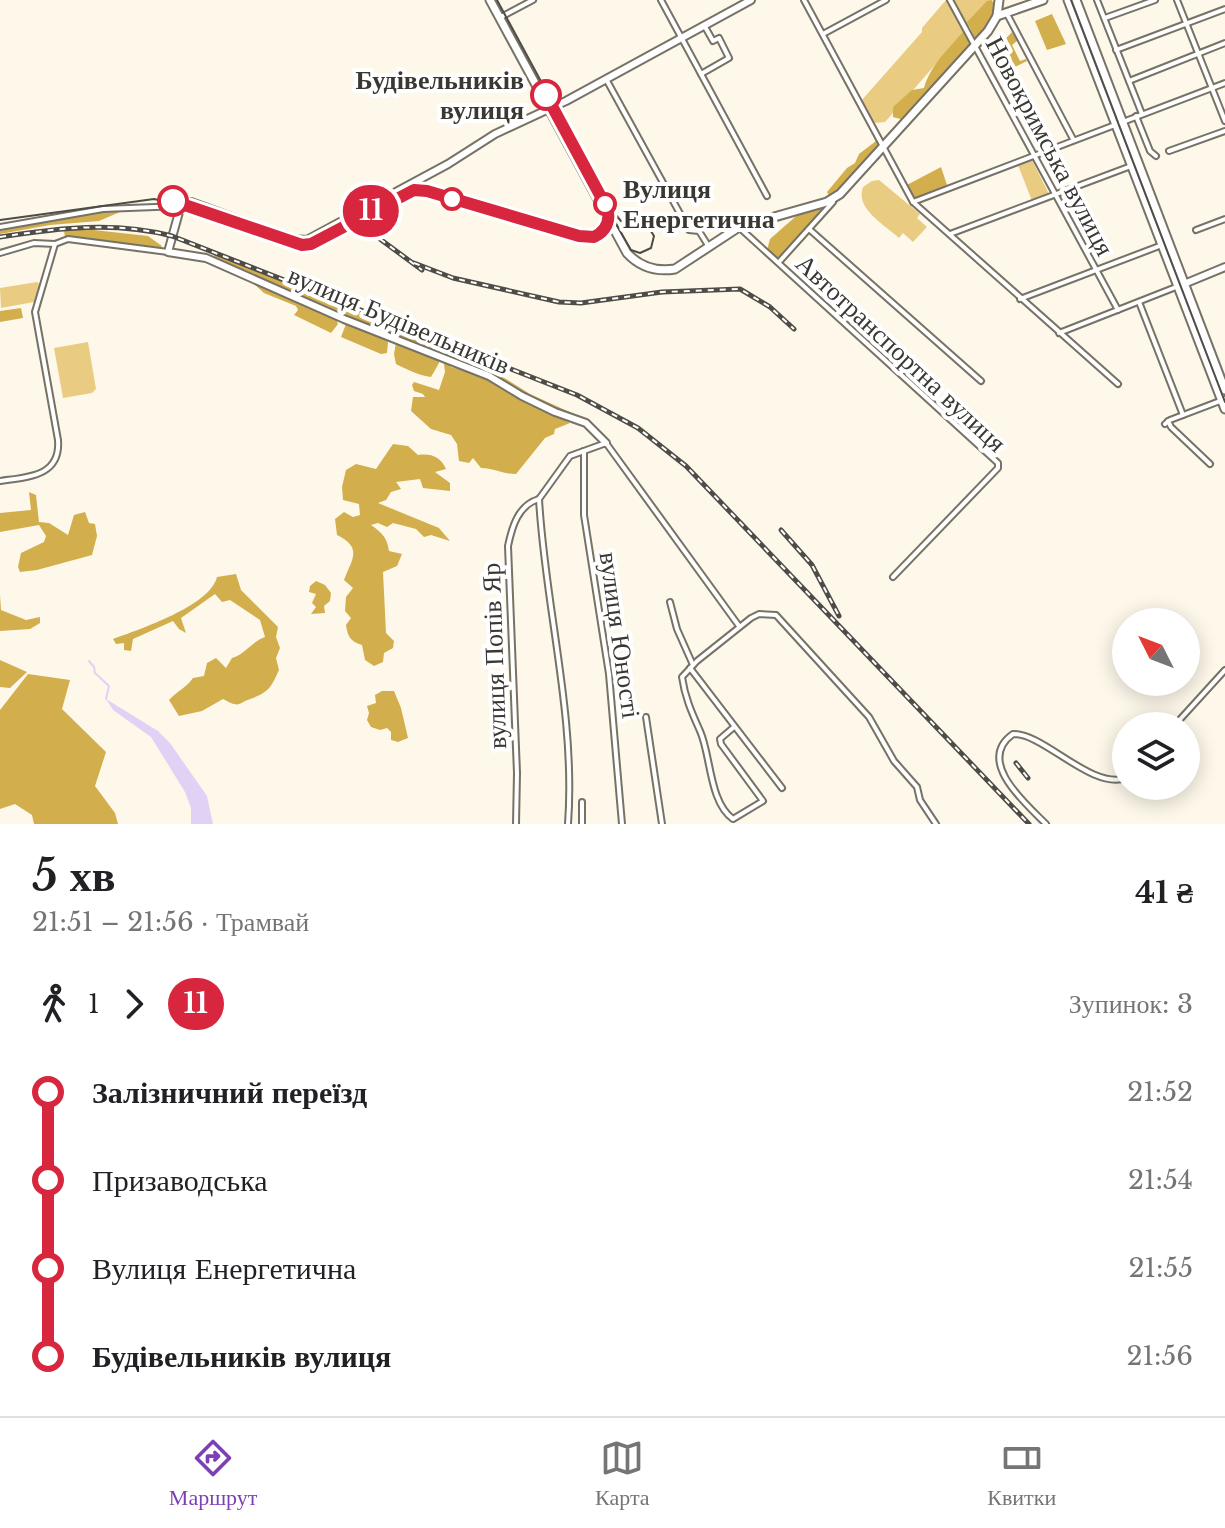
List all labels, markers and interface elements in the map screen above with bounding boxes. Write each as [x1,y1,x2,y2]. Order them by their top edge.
street label: Новокримська вулиця [979,31,1121,261]
place label: Будівельників вулиця [356,64,524,126]
marker: Будівельників вулиця [531,80,561,110]
place label: Вулиця Енергетична [623,173,775,235]
line badge: 11 [335,185,407,237]
unlabelled marker [158,186,188,216]
unlabelled marker [441,188,463,210]
text: 11 [359,193,383,228]
marker: Вулиця Енергетична [594,193,616,215]
street label: Автотранспортна вулиця [789,247,1013,459]
street label: вулиця Будівельників [283,259,515,381]
street label: вулиця Юності [592,550,648,720]
street label: вулиця Попів Яр [475,562,513,750]
north arrow [1112,608,1200,696]
map controls [1112,608,1200,800]
button: layers [1112,712,1200,800]
text: 5 хв [32,848,116,903]
text: 41 ₴ [1135,874,1193,911]
text: 21:51 – 21:56 · Трамвай [32,906,309,938]
icon: walk [32,982,76,1026]
icon: forward [112,982,156,1026]
text: 11 [184,986,208,1021]
text: 1 [88,988,100,1020]
text: Зупинок: 3 [1069,988,1193,1020]
text: Залізничний переїзд [92,1074,367,1111]
text: 21:52 [1127,1076,1193,1108]
text: Призаводська [92,1162,268,1199]
text: 21:54 [1128,1164,1193,1196]
text: Вулиця Енергетична [92,1250,356,1287]
text: 21:55 [1128,1252,1193,1284]
text: Будівельників вулиця [92,1338,391,1375]
text: 21:56 [1126,1340,1193,1372]
tab: Маршрут [169,1436,257,1511]
tab: Карта [595,1436,650,1511]
tab: Квитки [987,1436,1056,1511]

